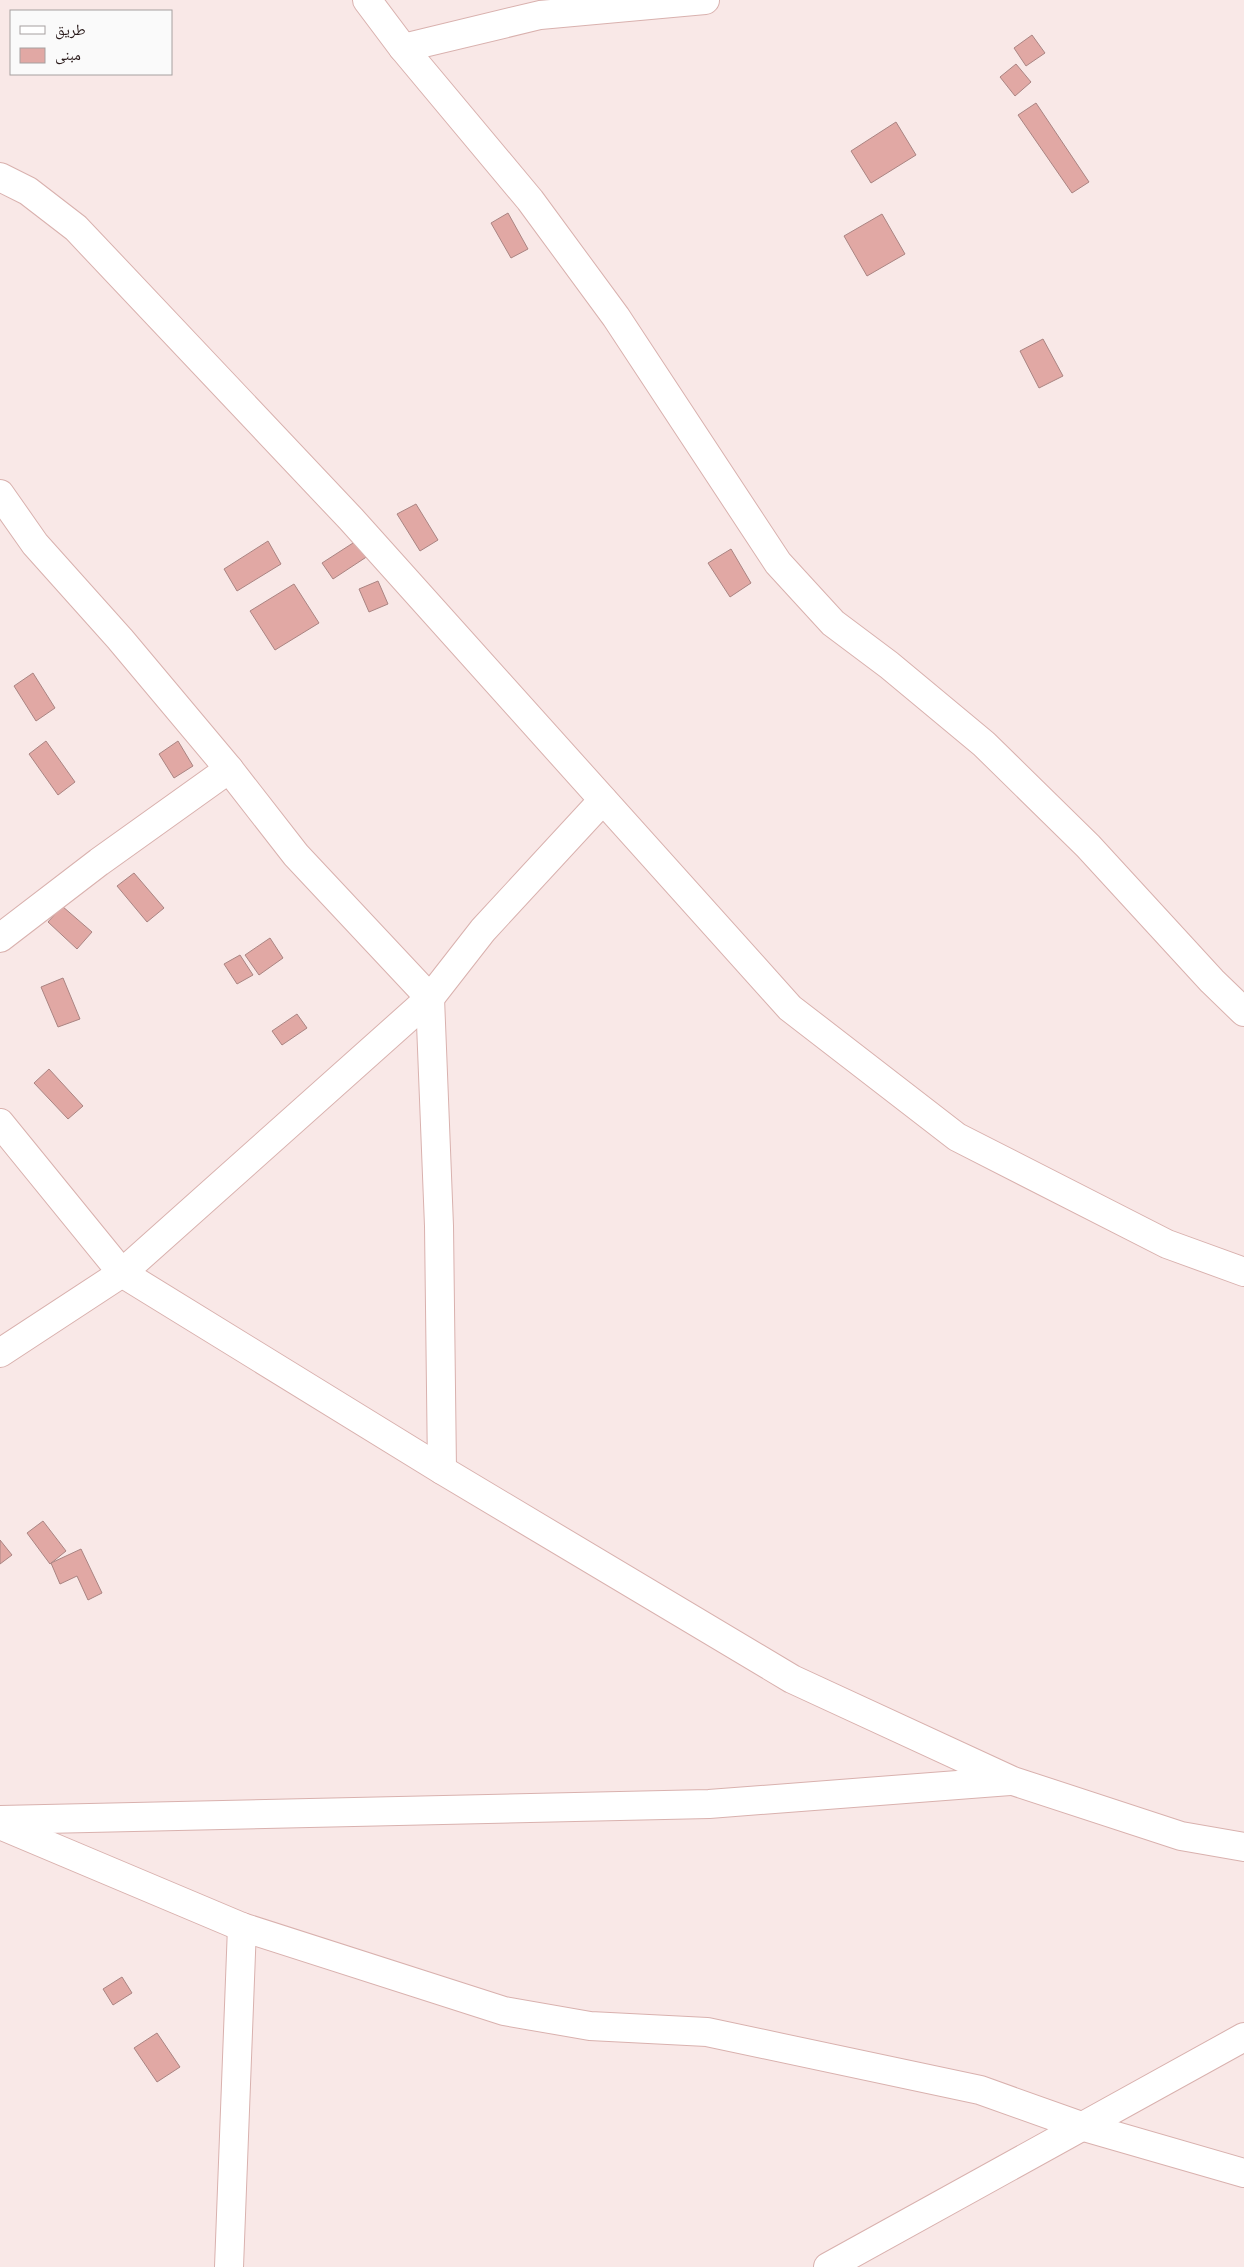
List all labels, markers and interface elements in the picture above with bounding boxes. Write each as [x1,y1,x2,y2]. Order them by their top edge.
legend [10,10,172,75]
text: طريق [55,21,86,40]
text: مبنى [55,46,81,65]

